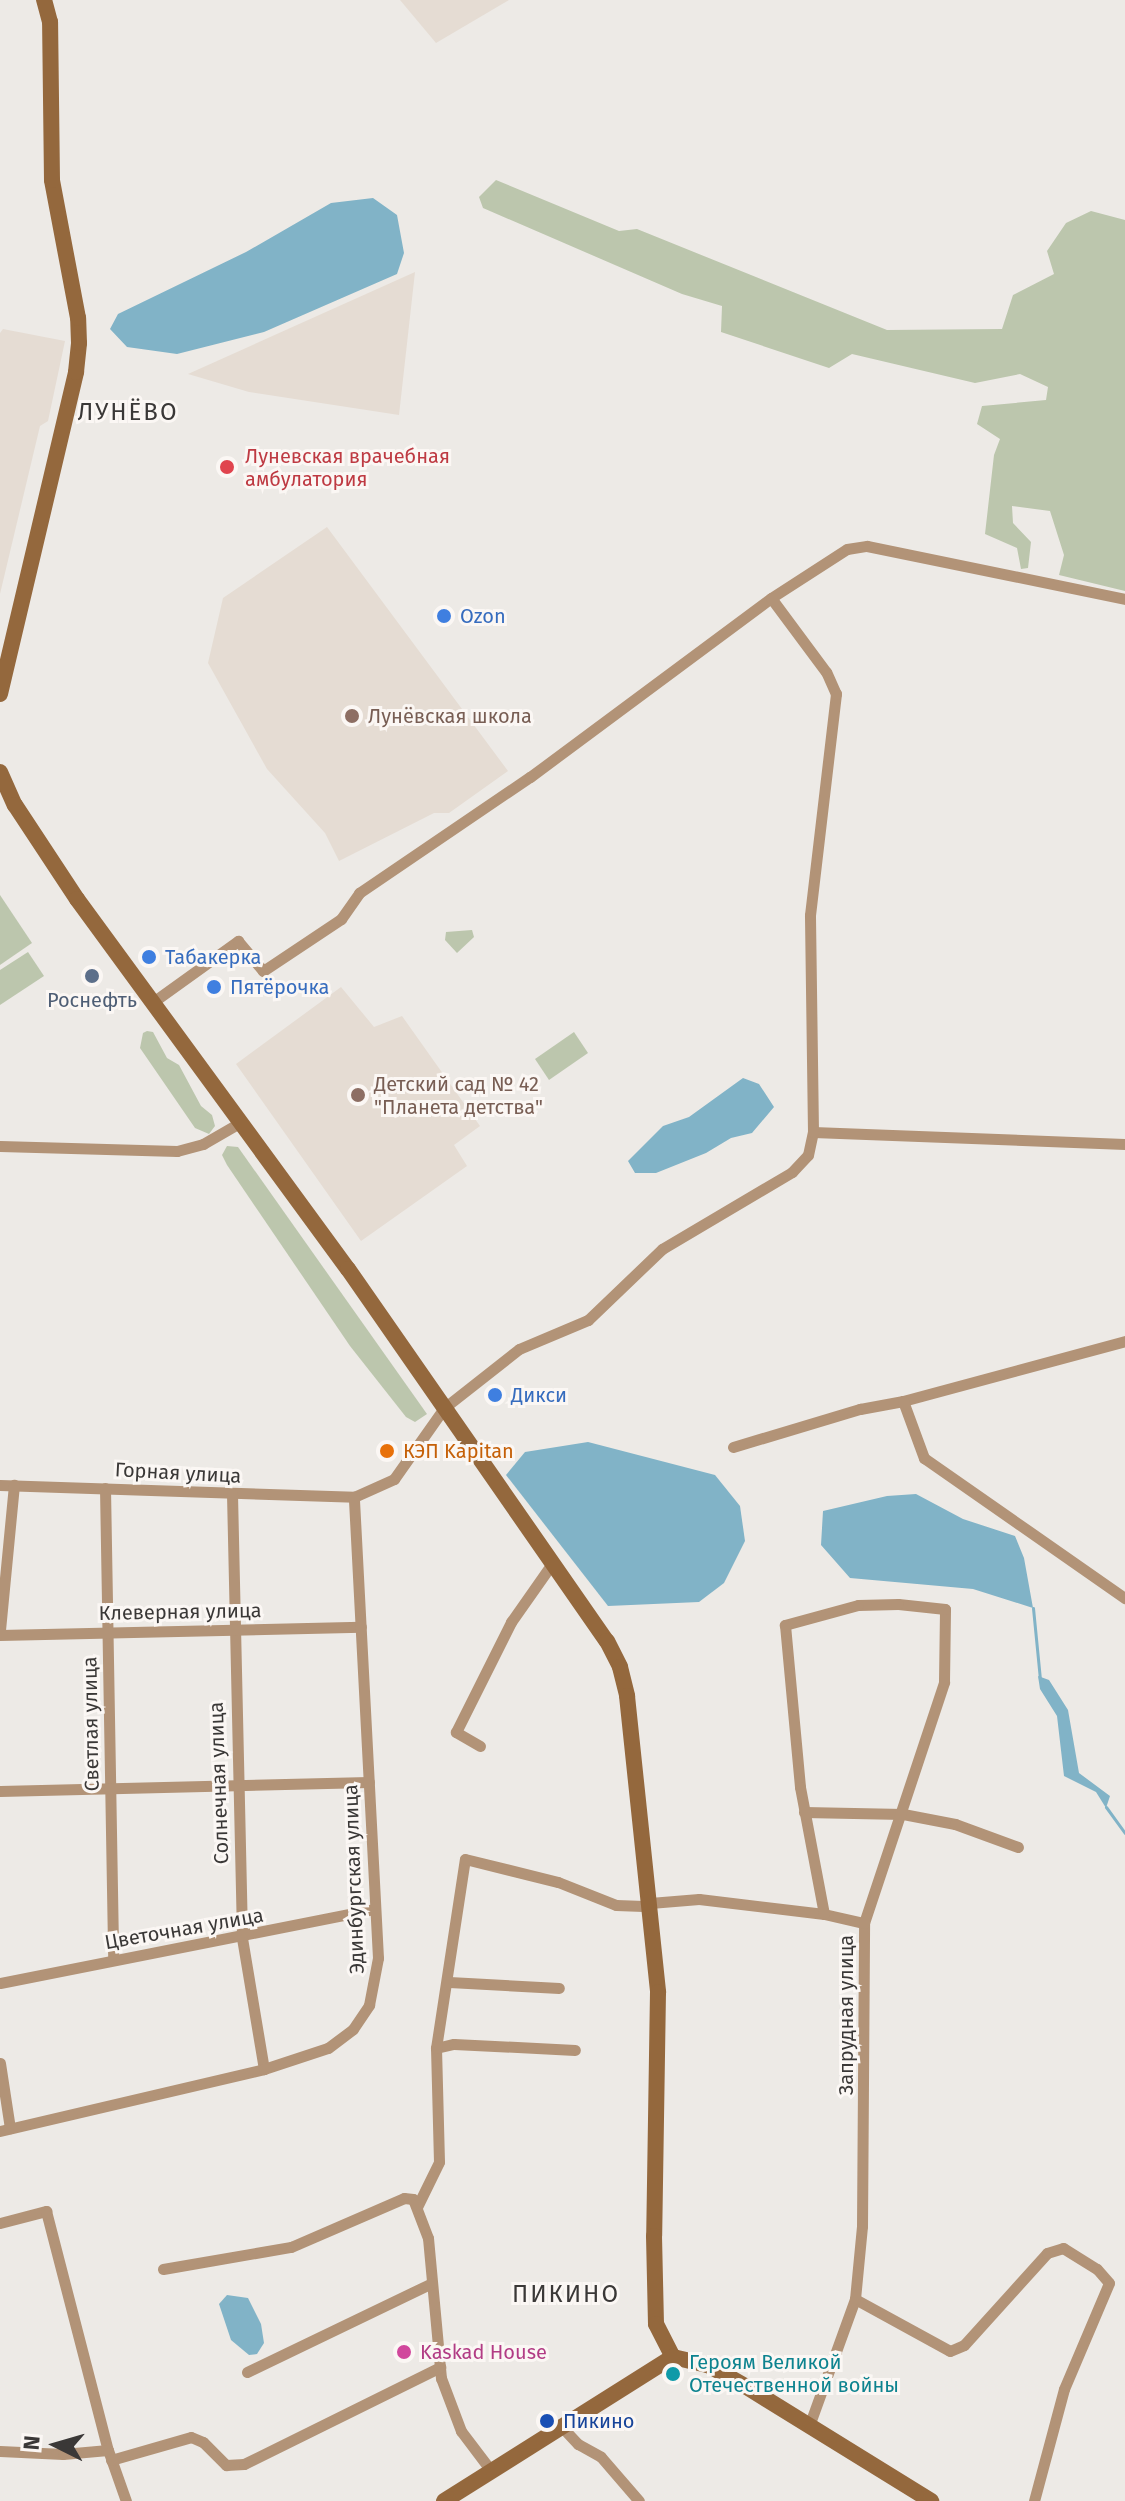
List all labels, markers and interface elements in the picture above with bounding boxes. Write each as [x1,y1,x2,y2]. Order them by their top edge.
district label: ЛУНЁВО [77,399,179,427]
place label: Луневская врачебная амбулатория [245,444,450,491]
marker: Луневская врачебная амбулатория [216,456,238,478]
place label: Ozon [460,604,506,628]
marker: Ozon [435,607,453,625]
place label: Лунёвская школа [368,704,532,728]
marker: Лунёвская школа [343,707,361,725]
place label: Табакерка [165,945,261,969]
marker: Табакерка [140,948,158,966]
marker: Роснефть [83,967,101,985]
place label: Пятёрочка [230,975,329,999]
marker: Пятёрочка [205,978,223,996]
place label: Роснефть [47,988,137,1012]
place label: Детский сад № 42 "Планета детства" [374,1072,543,1119]
marker: Детский сад № 42 "Планета детства" [349,1086,367,1104]
place label: Дикси [511,1383,567,1407]
marker: Дикси [486,1386,504,1404]
place label: КЭП Kapitan [403,1439,514,1463]
marker: КЭП Kapitan [378,1442,396,1460]
street label: Горная улица [114,1458,242,1488]
street label: Клеверная улица [98,1599,262,1625]
street label: Светлая улица [78,1656,104,1792]
street label: Солнечная улица [204,1701,234,1865]
street label: Эдинбургская улица [339,1784,369,1974]
street label: Цветочная улица [103,1903,265,1955]
street label: Запрудная улица [834,1935,858,2095]
district label: ПИКИНО [512,2281,620,2309]
place label: Kaskad House [420,2340,547,2364]
marker: Kaskad House [395,2343,413,2361]
place label: Героям Великой Отечественной войны [689,2350,899,2397]
marker: Героям Великой Отечественной войны [664,2365,682,2383]
north arrow [16,2405,96,2485]
place label: Пикино [563,2409,634,2433]
marker: Пикино [538,2412,556,2430]
text: N [18,2434,46,2451]

